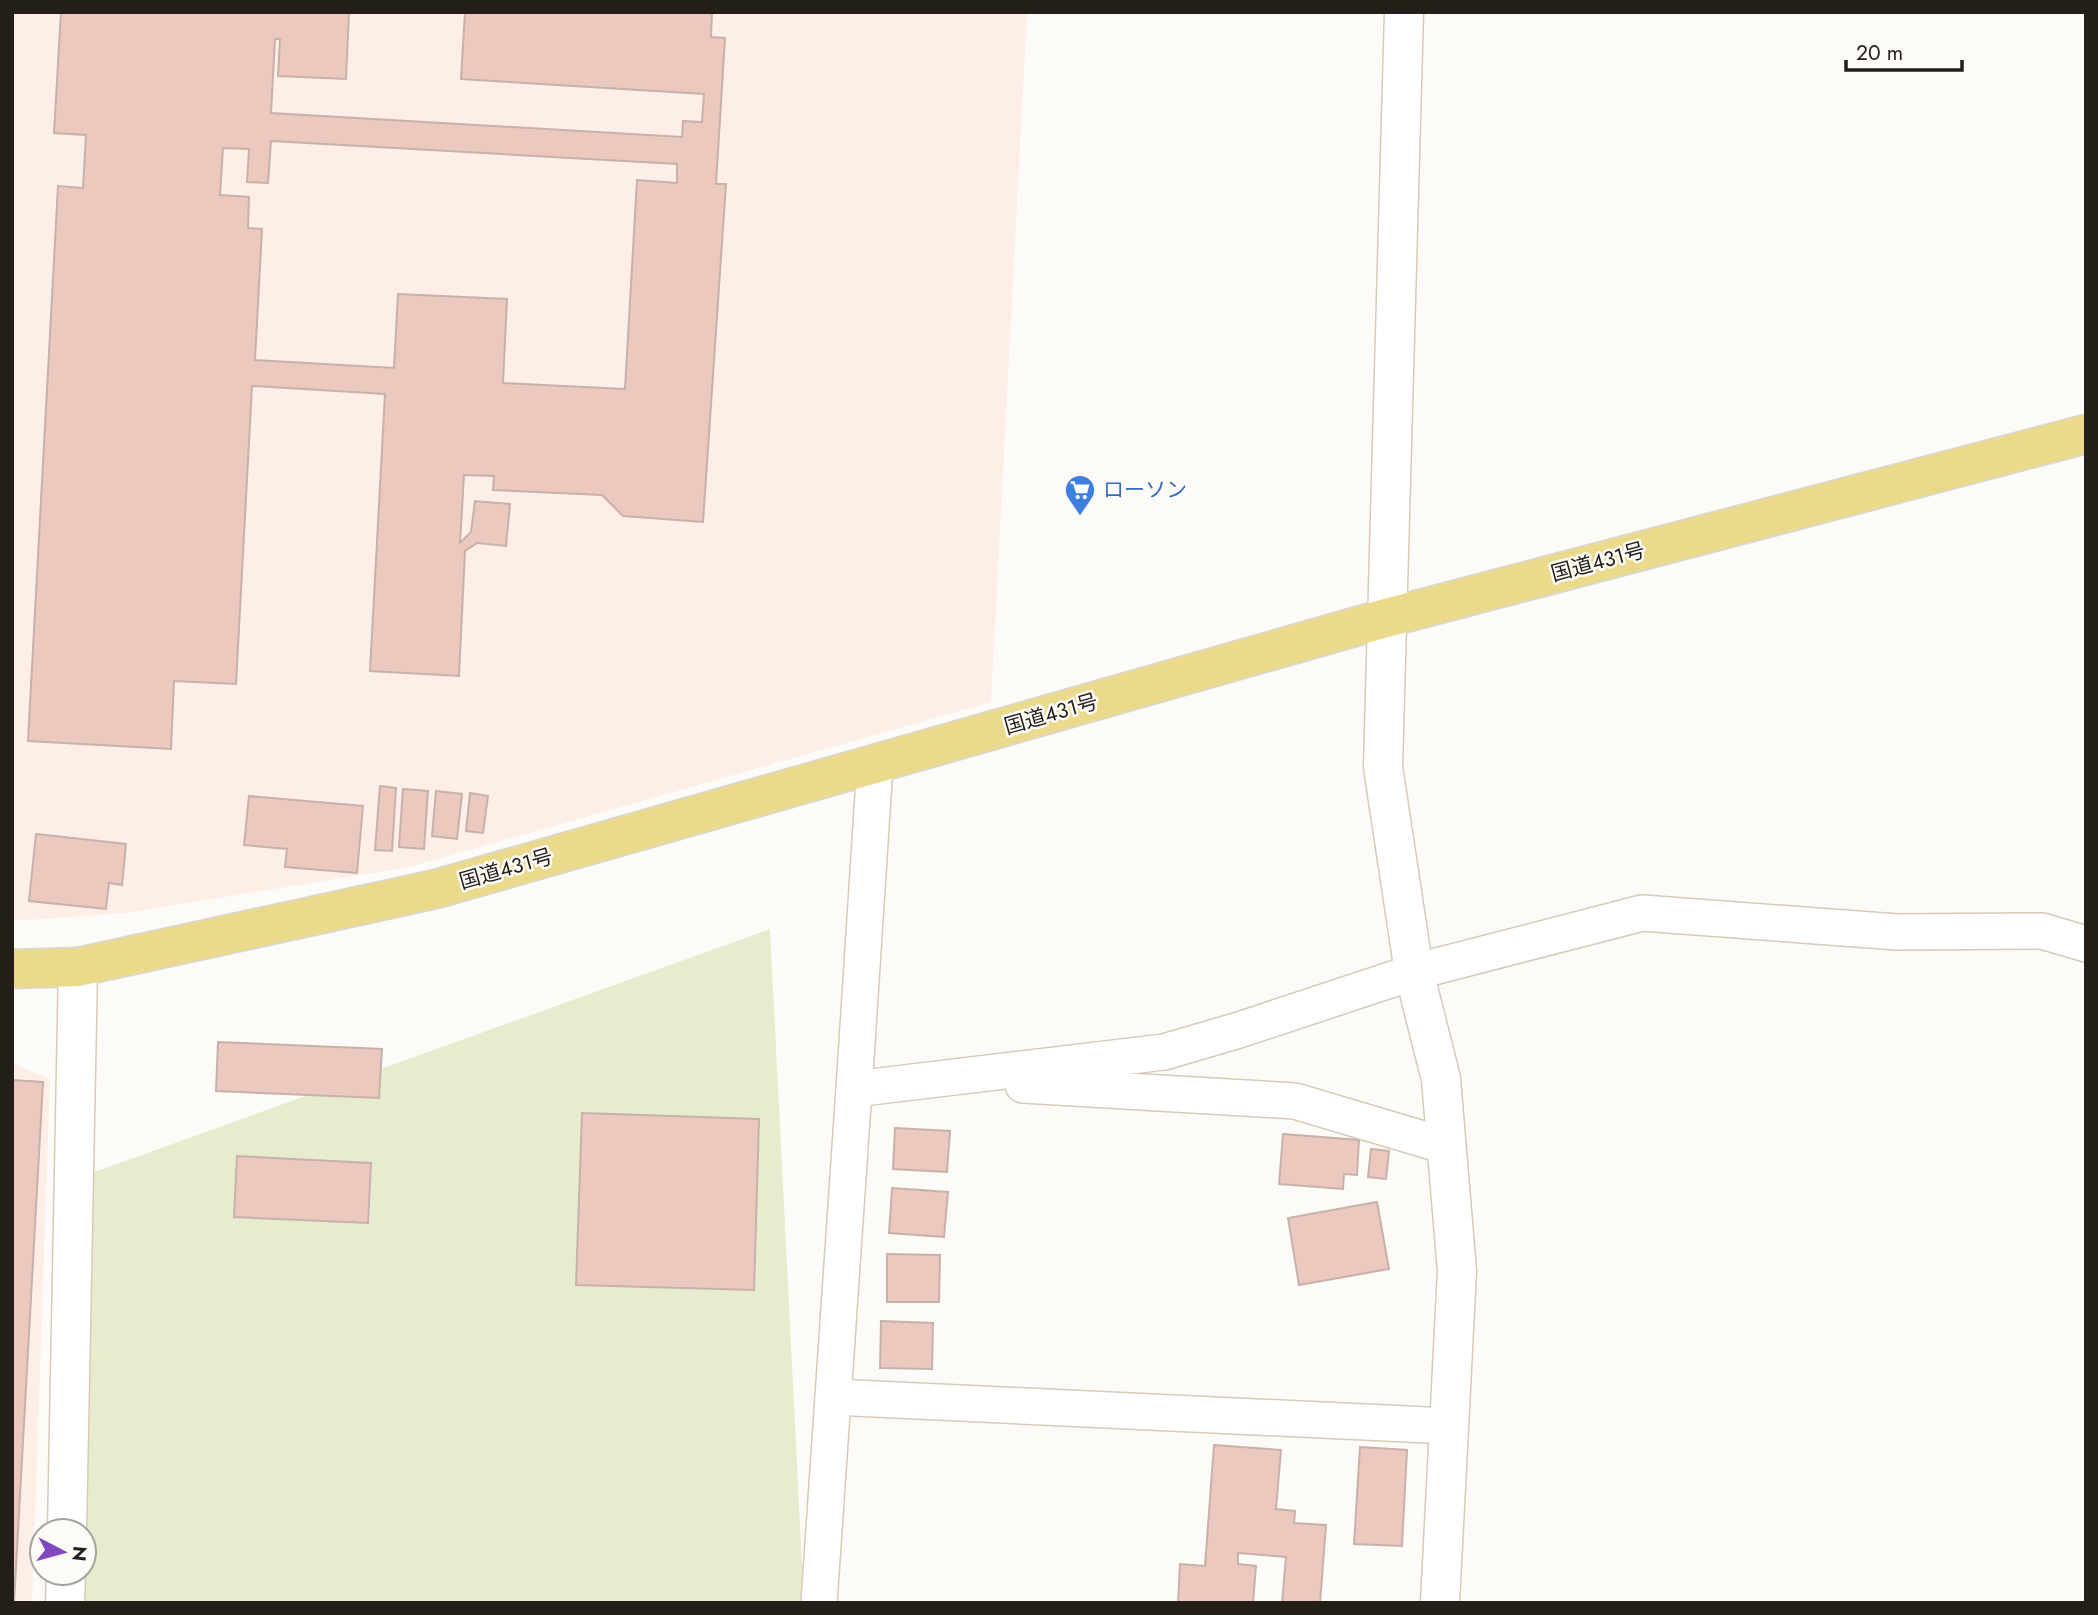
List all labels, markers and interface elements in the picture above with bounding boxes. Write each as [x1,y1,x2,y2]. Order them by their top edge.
scale bar [1846,28,1962,72]
text: 20 m [1856,38,1903,68]
supermarket icon: ローソン [1063,473,1097,517]
place label: ローソン [1103,475,1187,505]
street label: 国道431号 [1548,535,1648,589]
street label: 国道431号 [1001,686,1101,742]
street label: 国道431号 [456,841,556,897]
north arrow [28,1517,98,1587]
text: N [65,1545,94,1563]

